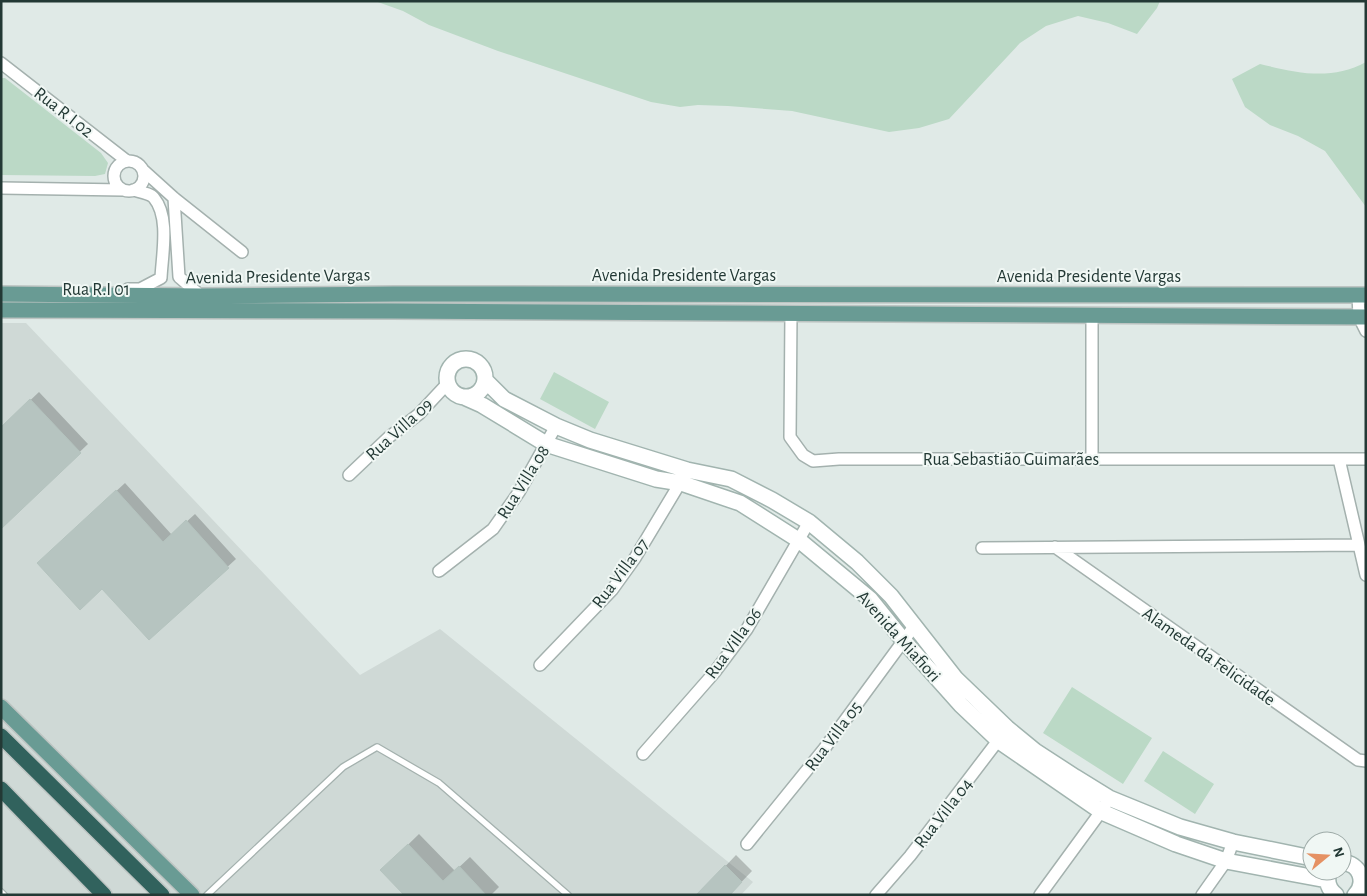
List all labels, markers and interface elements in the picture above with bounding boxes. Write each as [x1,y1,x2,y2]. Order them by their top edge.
street label: Rua R.I 02 [30,84,96,141]
street label: Avenida Presidente Vargas [186,266,370,288]
street label: Avenida Presidente Vargas [592,267,776,285]
street label: Avenida Presidente Vargas [997,268,1181,286]
street label: Rua R.I 01 [62,281,130,299]
street label: Rua Villa 09 [363,395,436,464]
street label: Rua Villa 08 [494,443,553,522]
street label: Rua Sebastião Guimarães [923,451,1099,469]
street label: Rua Villa 07 [589,536,653,612]
street label: Avenida Miafiori [853,588,944,686]
street label: Alameda da Felicidade [1139,604,1278,709]
street label: Rua Villa 06 [702,605,765,682]
street label: Rua Villa 05 [802,699,866,775]
street label: Rua Villa 04 [911,775,977,852]
north arrow [1302,831,1352,881]
text: N [1330,845,1347,859]

